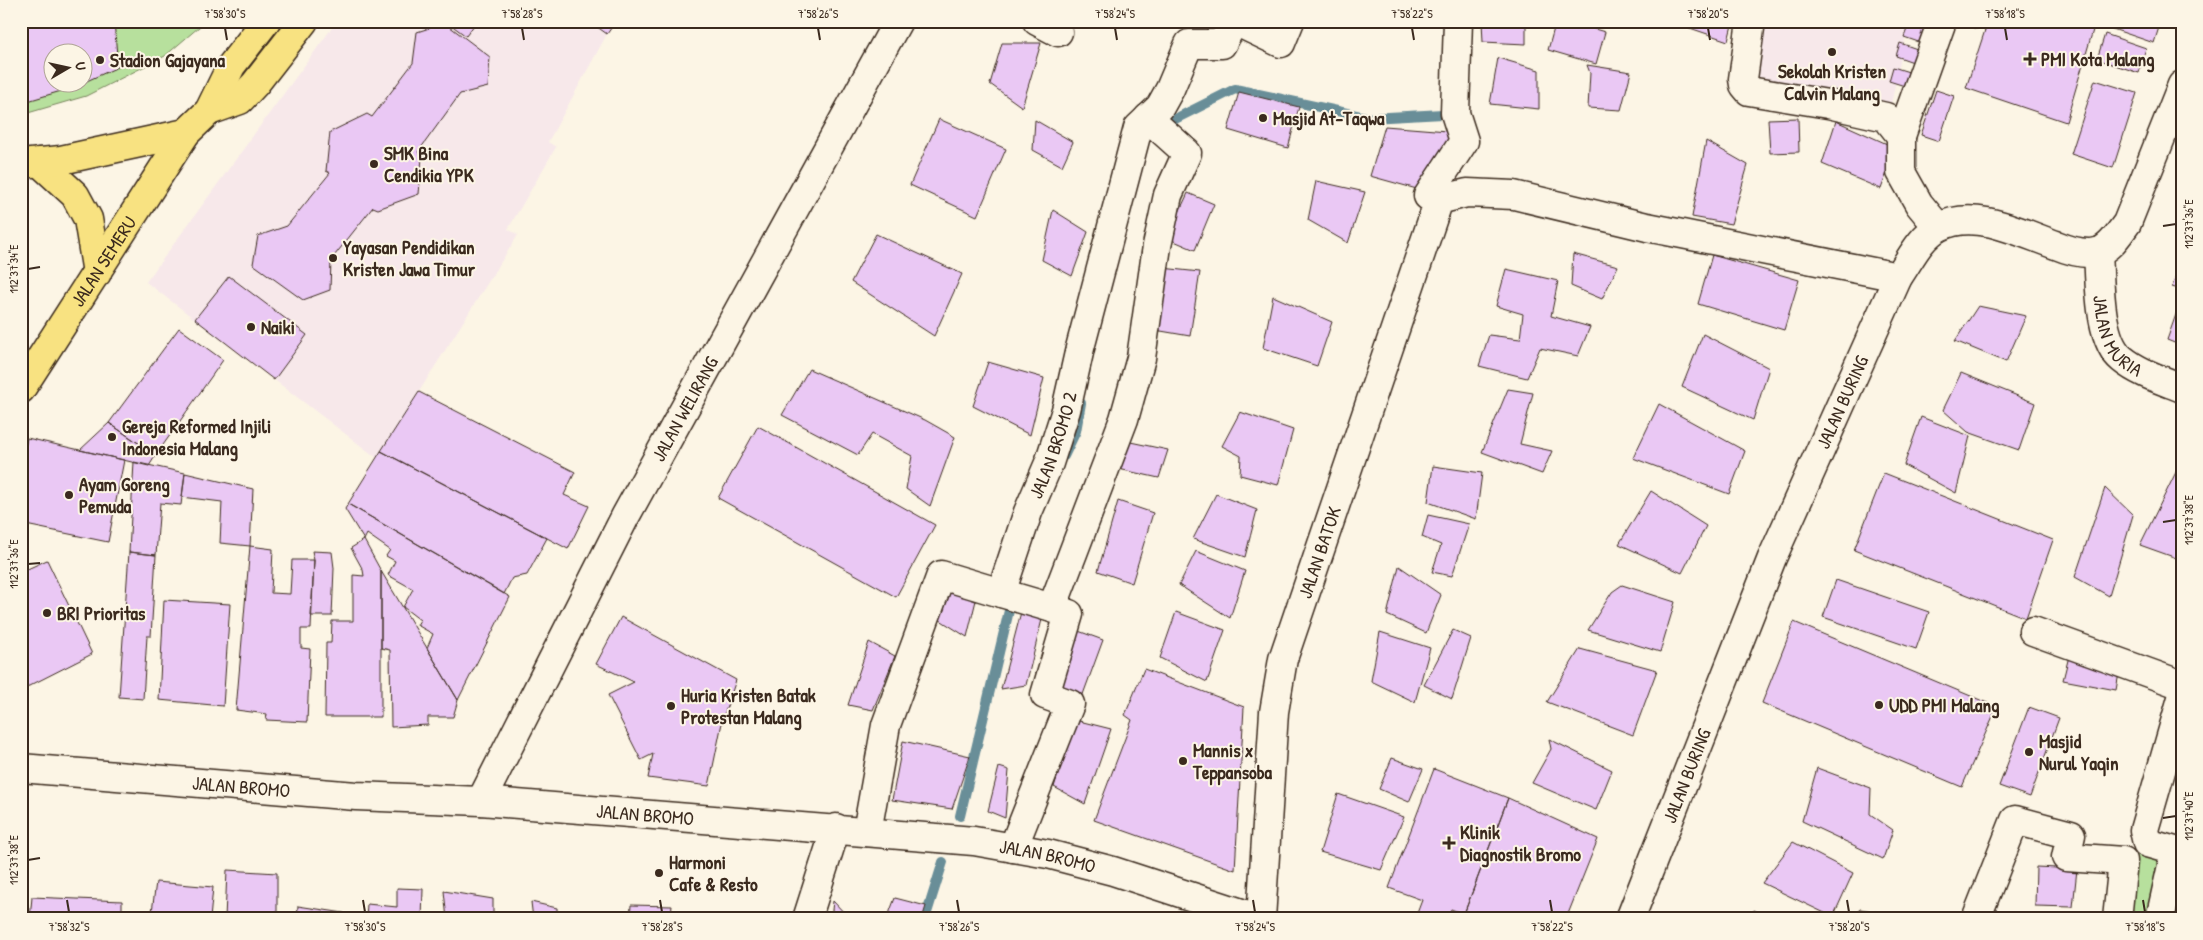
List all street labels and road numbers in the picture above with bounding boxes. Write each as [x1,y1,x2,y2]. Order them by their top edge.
street label: JALAN SEMERU [64,211,142,312]
street label: JALAN MURIA [2087,294,2147,383]
street label: JALAN BURING [1810,351,1874,453]
street label: JALAN WELIRANG [645,352,724,466]
street label: JALAN BROMO 2 [1022,389,1083,502]
street label: JALAN BATOK [1292,503,1347,602]
street label: JALAN BURING [1656,725,1717,827]
street label: JALAN BROMO [191,769,291,803]
street label: JALAN BROMO [595,797,695,831]
street label: JALAN BROMO [998,833,1099,879]

